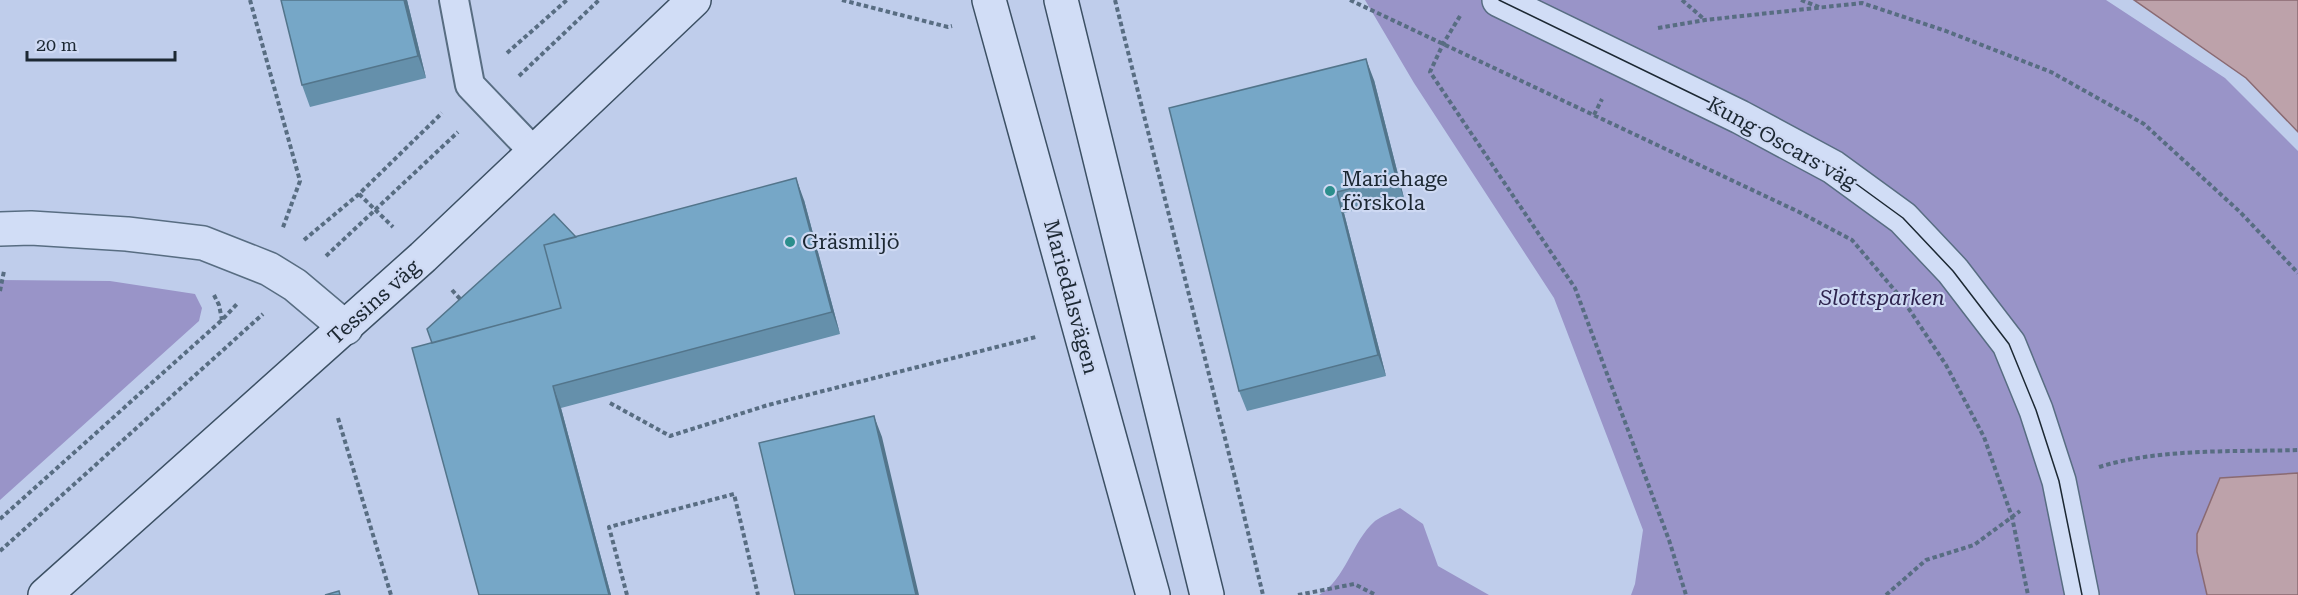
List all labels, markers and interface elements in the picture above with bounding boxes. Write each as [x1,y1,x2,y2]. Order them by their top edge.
scale bar [27,24,176,62]
text: 20 m [36,34,77,55]
street label: Kung Oscars väg [1703,92,1861,194]
place label: Mariehage förskola [1342,167,1448,215]
marker: Mariehage förskola [1323,184,1337,198]
street label: Mariedalsvägen [1039,217,1103,377]
place label: Gräsmiljö [802,230,900,254]
marker: Gräsmiljö [783,235,797,249]
street label: Tessins väg [323,255,425,349]
park label: Slottsparken [1818,286,1945,310]

